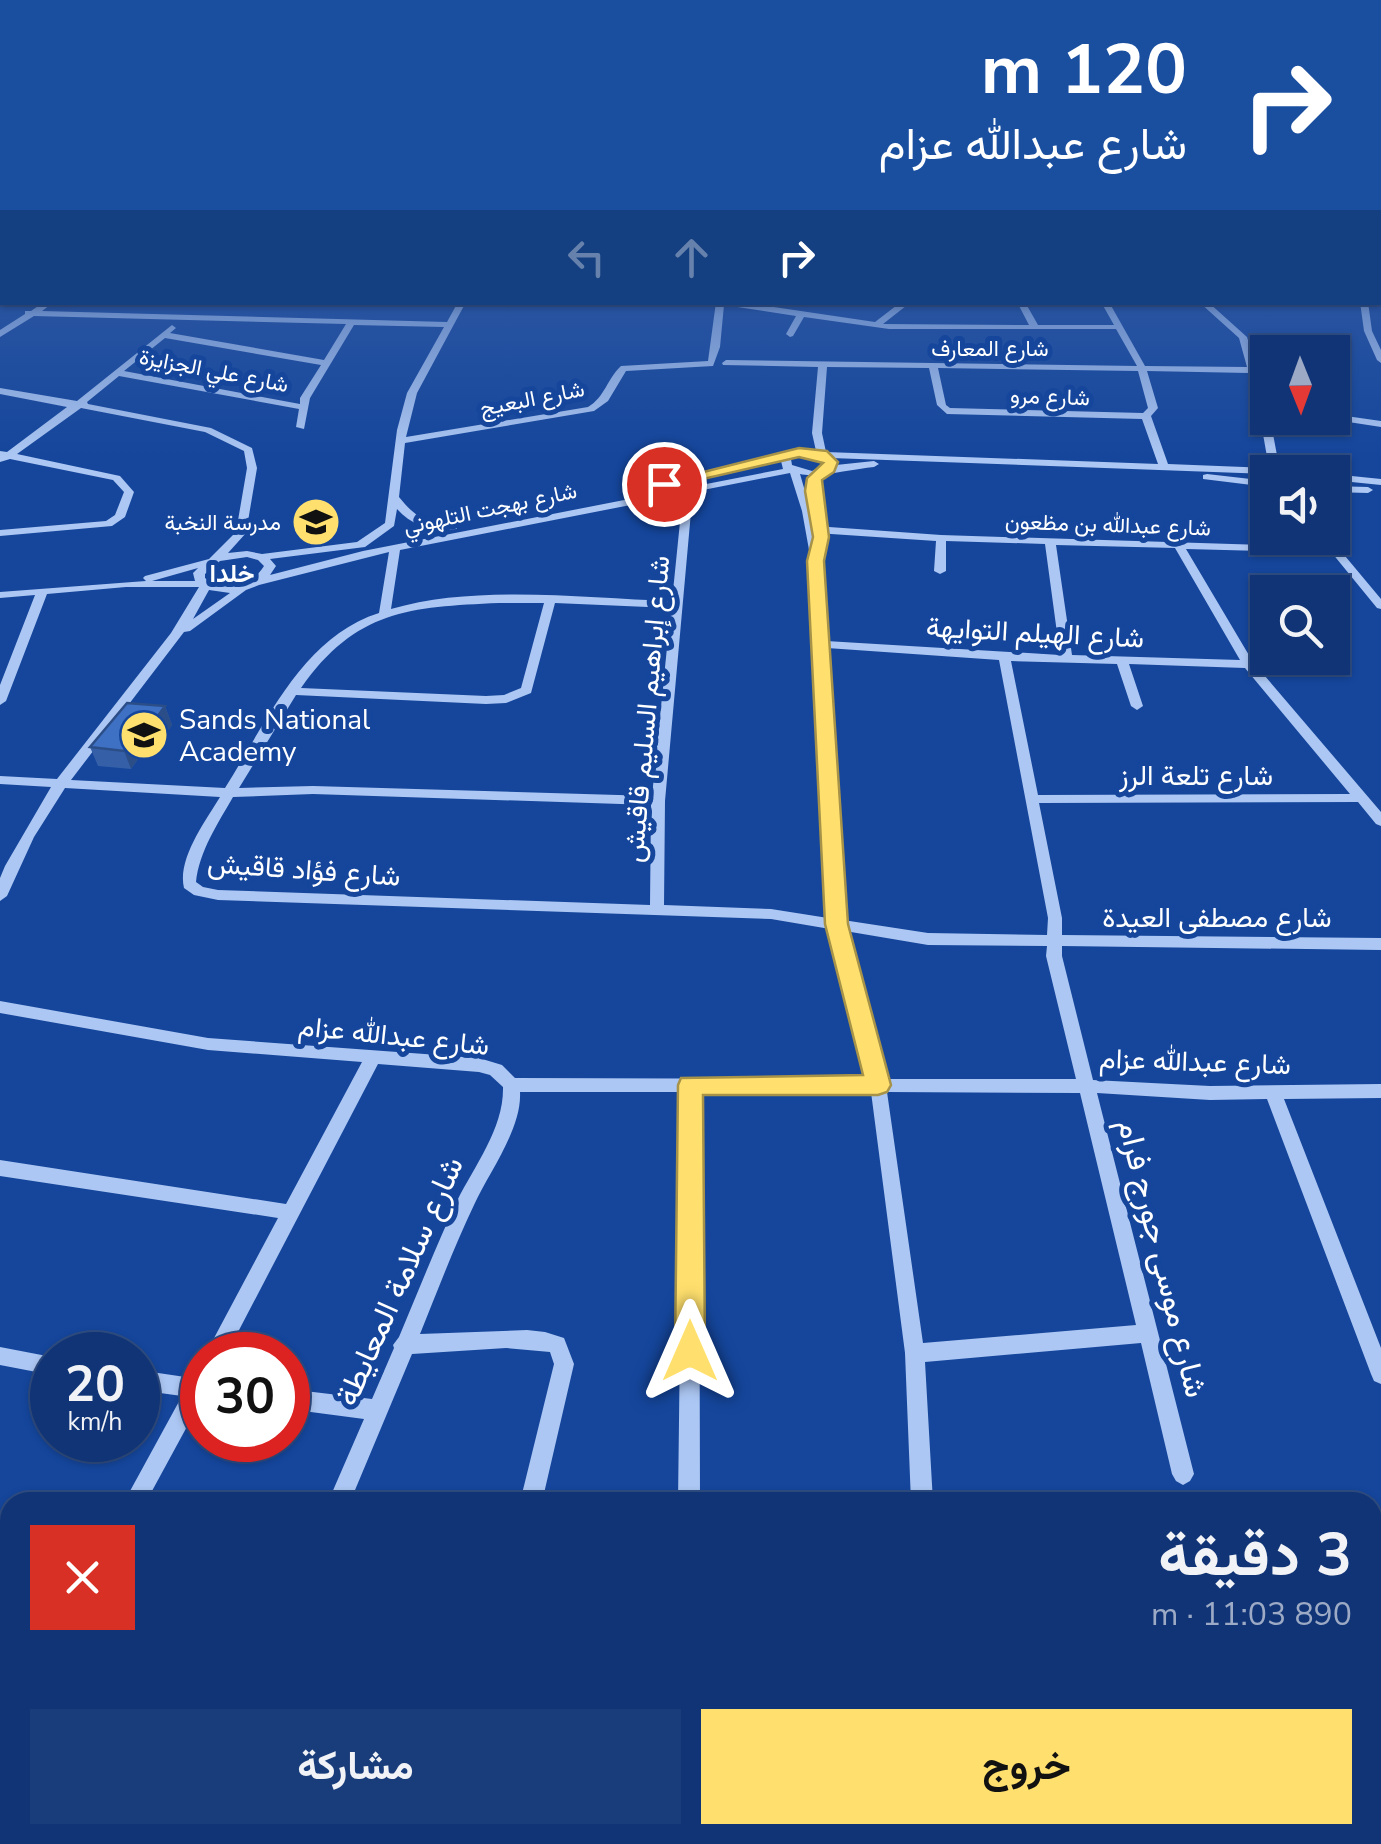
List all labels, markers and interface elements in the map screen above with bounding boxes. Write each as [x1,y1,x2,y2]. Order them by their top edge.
text: 120 m [981,22,1187,118]
icon: right [1222,40,1352,170]
text: شارع عبدالله عزام [879,114,1187,175]
icon: left [559,230,614,285]
icon: ahead [664,230,719,285]
icon: right [769,230,824,285]
street label: شارع المعارف [931,334,1049,364]
north arrow [1250,335,1350,435]
map controls [1250,335,1350,675]
street label: شارع علي الجزايزة [136,342,291,403]
street label: شارع البعيج [477,374,587,424]
street label: شارع مرو [1010,381,1090,413]
pin [622,442,707,527]
button: sound [1250,455,1350,555]
icon: arrive [637,457,692,512]
street label: شارع بهجت التلهوني [401,476,580,545]
school or university icon: مدرسة النخبة [290,496,342,548]
street label: شارع عبدالله بن مظعون [1005,506,1211,544]
place label: مدرسة النخبة [164,508,281,538]
street label: شارع إبراهيم السليم قاقيش [615,554,679,864]
district label: خلدا [210,557,254,591]
button: search [1250,575,1350,675]
street label: شارع الهيلم التوايهة [925,608,1145,658]
place label: Sands National Academy [179,701,371,771]
school or university icon: Sands National Academy [118,709,170,761]
street label: شارع تلعة الرز [1118,757,1273,795]
street label: شارع فؤاد قاقيش [206,844,402,896]
street label: شارع مصطفى العيدة [1102,899,1332,937]
street label: شارع عبدالله عزام [297,1007,491,1065]
street label: شارع عبدالله عزام [1098,1040,1291,1084]
street label: شارع موسى جورج فرام [1107,1114,1218,1402]
street label: شارع سلامة المعايطة [325,1150,474,1413]
position arrow [638,1299,742,1403]
speed limit sign: 30 [180,1332,310,1462]
text: 20 [65,1350,125,1419]
text: km/h [67,1405,123,1439]
text: 3 دقيقة [1158,1514,1352,1596]
button: close [30,1525,135,1630]
text: 890 m · 11:03 [1151,1593,1352,1636]
button: مشاركة [30,1709,681,1824]
button: خروج [701,1709,1352,1824]

